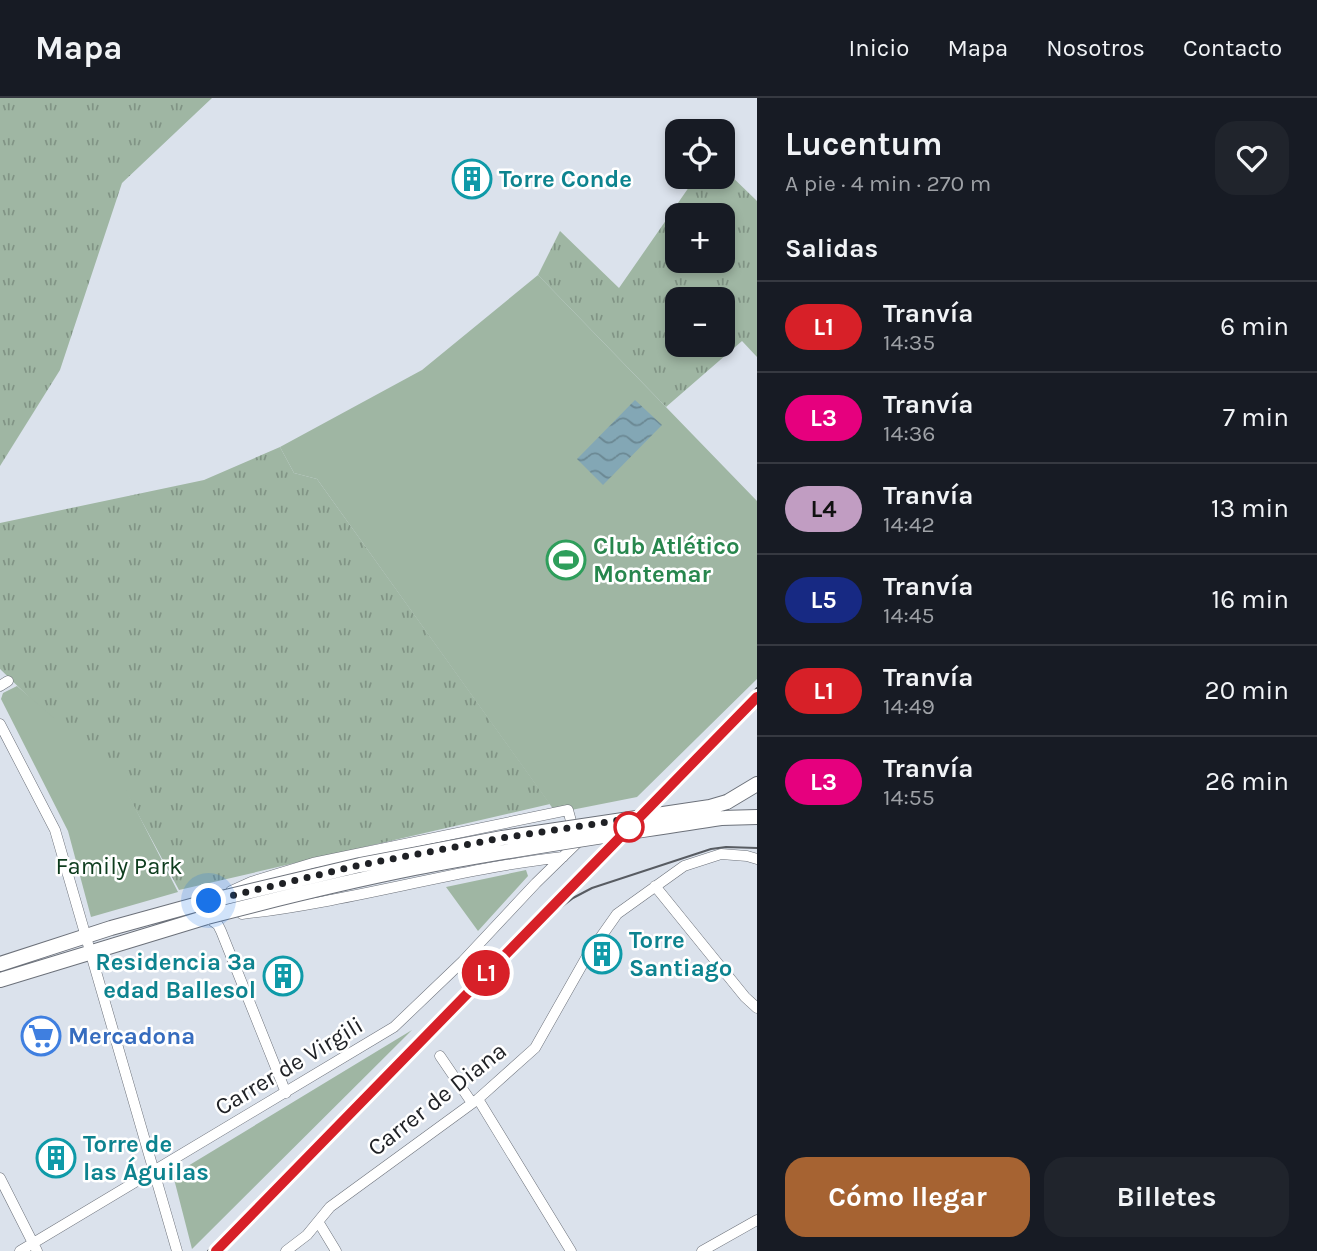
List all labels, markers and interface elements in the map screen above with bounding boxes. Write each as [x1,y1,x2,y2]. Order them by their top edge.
text: Mapa [35,29,123,67]
text: Inicio [848,34,909,62]
text: Mapa [947,34,1008,62]
text: Nosotros [1046,34,1145,62]
text: Contacto [1183,34,1282,62]
map controls [665,119,735,357]
button: locate [665,119,735,189]
button: heart [1215,121,1289,195]
text: Lucentum [785,125,943,163]
building icon: Torre Conde [451,158,493,200]
place label: Torre Conde [499,165,632,193]
text: A pie · 4 min · 270 m [785,170,991,197]
button: + [665,203,735,273]
text: Salidas [785,233,878,264]
button: − [665,287,735,357]
text: Tranvía [883,298,973,329]
text: 6 min [1220,311,1289,342]
text: L1 [813,313,834,341]
text: 14:35 [883,329,935,356]
text: Tranvía [883,389,973,420]
text: 7 min [1223,402,1289,433]
text: L3 [810,404,837,432]
text: 14:36 [883,420,936,447]
text: Tranvía [883,480,973,511]
text: 13 min [1211,493,1289,524]
text: L4 [810,495,837,523]
text: 14:42 [883,511,935,538]
place label: Club Atlético Montemar [593,532,740,588]
sports icon: Club Atlético Montemar [545,539,587,581]
text: Tranvía [883,571,973,602]
text: 16 min [1212,584,1289,615]
text: L5 [811,586,836,614]
text: 14:45 [883,602,935,629]
text: Tranvía [883,662,973,693]
text: 20 min [1205,675,1289,706]
text: L1 [813,677,834,705]
text: 14:49 [883,693,935,720]
text: Tranvía [883,753,973,784]
text: 26 min [1205,766,1289,797]
text: L3 [810,768,837,796]
text: 14:55 [883,784,935,811]
unlabelled marker [614,812,644,842]
park label: Family Park [55,852,183,880]
your location [191,883,226,918]
place label: Torre Santiago [629,926,732,982]
building icon: Torre Santiago [581,933,623,975]
place label: Residencia 3ª edad Ballesol [95,948,256,1004]
line badge: L1 [454,950,518,996]
building icon: Residencia 3ª edad Ballesol [262,955,304,997]
text: L1 [476,959,496,987]
street label: Carrer de Virgili [210,1011,368,1121]
supermarket icon: Mercadona [20,1015,62,1057]
place label: Mercadona [68,1022,195,1050]
street label: Carrer de Diana [362,1036,512,1162]
place label: Torre de las Águilas [83,1130,209,1186]
building icon: Torre de las Águilas [35,1137,77,1179]
button: Cómo llegar [785,1157,1030,1237]
button: Billetes [1044,1157,1289,1237]

